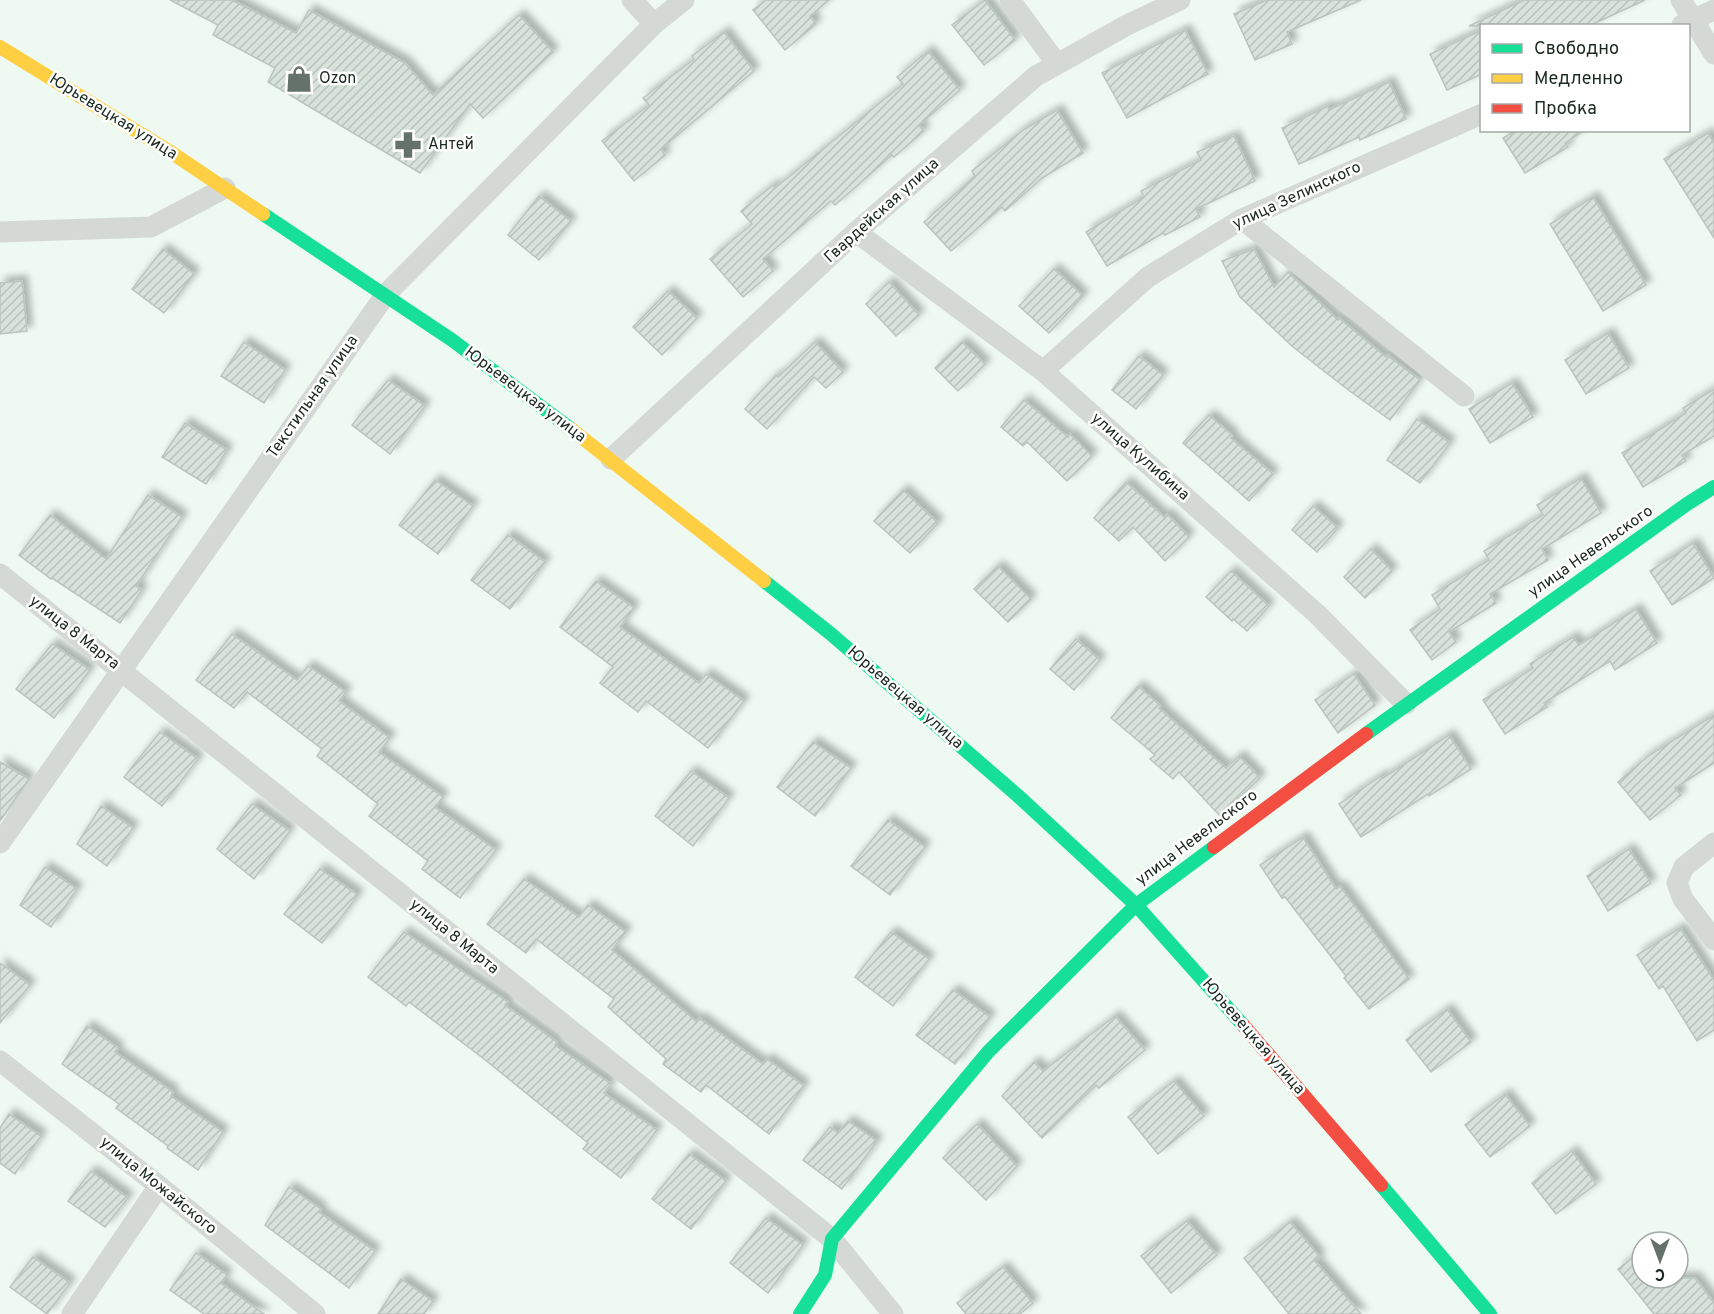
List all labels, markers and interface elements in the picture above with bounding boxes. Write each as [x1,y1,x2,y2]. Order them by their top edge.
legend [1480,24,1690,132]
text: Свободно [1534,38,1619,61]
shop icon: Ozon [284,64,314,94]
text: Медленно [1534,68,1623,91]
place label: Ozon [319,69,356,89]
street label: Юрьевецкая улица [45,70,181,164]
text: Пробка [1534,98,1597,121]
pharmacy icon: Антей [393,130,423,160]
place label: Антей [428,135,474,155]
street label: Гвардейская улица [820,154,944,268]
street label: улица Зелинского [1230,157,1364,235]
street label: Текстильная улица [263,332,363,462]
street label: Юрьевецкая улица [460,343,590,447]
street label: улица Кулибина [1087,409,1193,505]
street label: улица Невельского [1525,501,1657,603]
street label: улица 8 Марта [25,592,123,674]
street label: Юрьевецкая улица [843,642,967,754]
street label: улица Невельского [1132,786,1262,890]
street label: улица 8 Марта [405,895,503,979]
street label: Юрьевецкая улица [1197,975,1309,1099]
street label: улица Можайского [95,1133,221,1239]
north arrow [1630,1230,1690,1290]
text: С [1655,1263,1665,1283]

